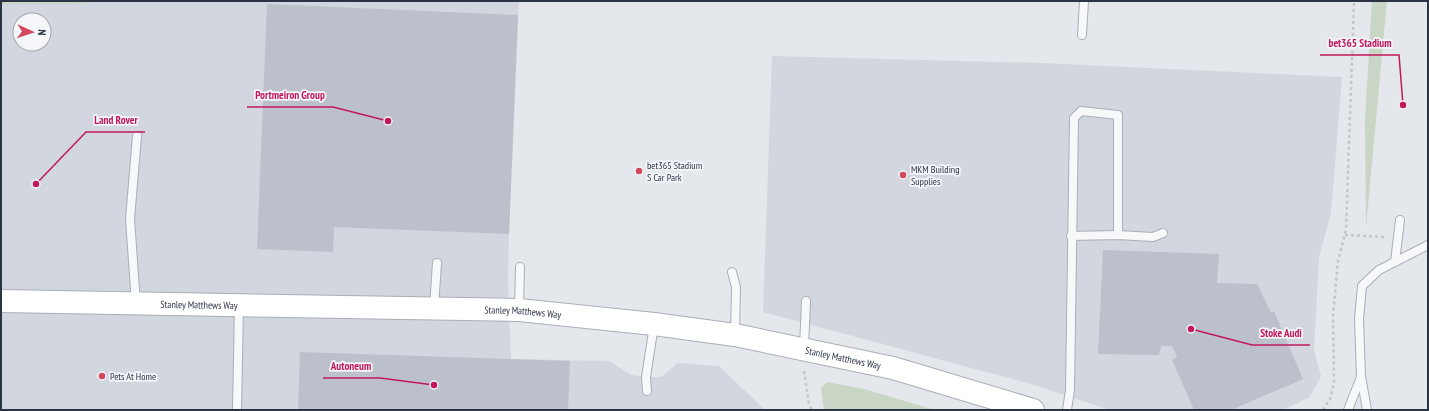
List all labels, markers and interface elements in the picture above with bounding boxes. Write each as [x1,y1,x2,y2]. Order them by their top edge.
north arrow [12,12,52,52]
text: N [35,29,49,36]
callout: bet365 Stadium [1320,32,1399,55]
text: bet365 Stadium [1329,36,1391,50]
callout: Portmeiron Group [247,84,333,107]
text: Portmeiron Group [255,88,325,102]
callout: Land Rover [86,109,145,132]
text: Land Rover [94,113,138,127]
place label: bet365 Stadium S Car Park [647,159,702,184]
place label: MKM Building Supplies [911,163,960,188]
marker: bet365 Stadium S Car Park [634,166,644,176]
marker: MKM Building Supplies [898,170,908,180]
street label: Stanley Matthews Way [160,298,238,312]
street label: Stanley Matthews Way [484,303,562,321]
callout: Stoke Audi [1252,322,1310,345]
text: Stoke Audi [1260,326,1302,340]
street label: Stanley Matthews Way [804,344,882,372]
callout: Autoneum [323,355,380,378]
text: Autoneum [330,359,371,373]
place label: Pets At Home [110,370,156,383]
marker: Pets At Home [97,371,107,381]

